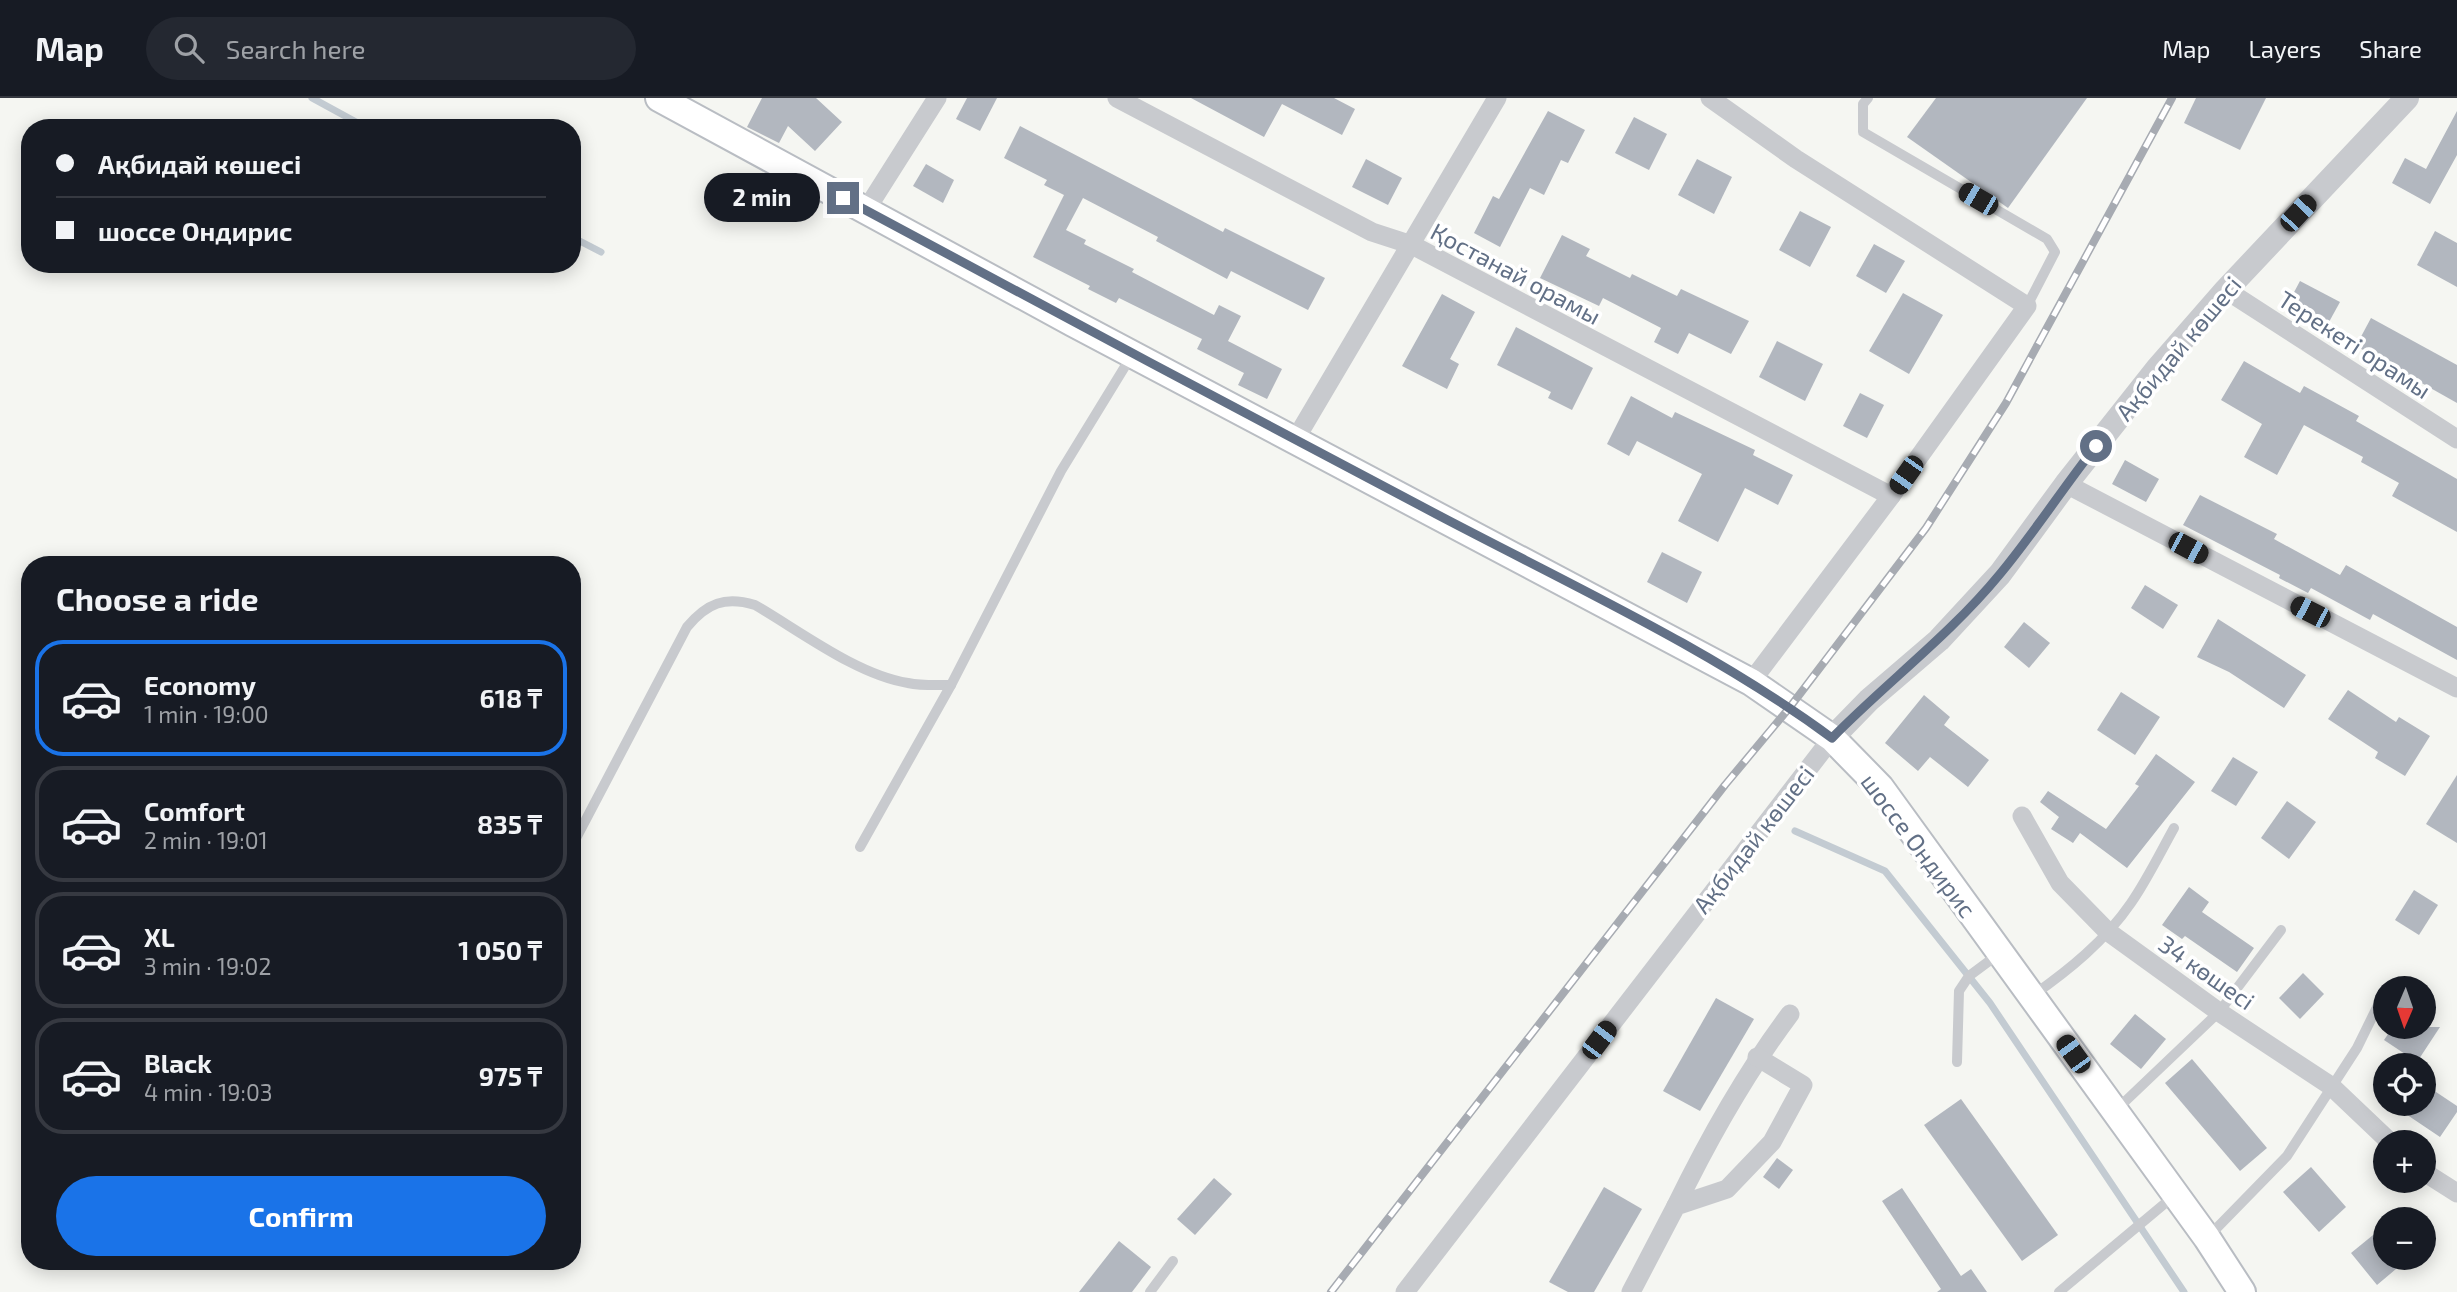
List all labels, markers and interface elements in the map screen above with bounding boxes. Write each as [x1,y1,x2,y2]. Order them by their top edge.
search box [146,17,636,80]
text: Map [35,28,104,68]
icon: search [170,29,208,67]
text: Search here [226,33,365,64]
text: Map [2162,34,2210,63]
text: Layers [2248,34,2321,63]
text: Share [2359,34,2422,63]
text: Ақбидай көшесі [98,148,301,179]
callout: 2 min [703,174,818,222]
car [1955,179,2002,219]
route end [827,182,859,214]
text: 2 min [733,183,791,211]
car [2276,190,2321,236]
text: шоссе Ондирис [98,215,292,246]
street label: Қостанай орамы [1426,216,1606,330]
street label: Ақбидай көшесі [2109,270,2247,426]
street label: Терекеті орамы [2273,284,2437,404]
route start [2080,430,2112,462]
car [1886,452,1927,498]
car [2165,529,2212,567]
text: Choose a ride [56,579,259,617]
car [2287,593,2334,631]
icon: car [60,667,123,730]
text: Economy [144,669,256,700]
text: 618 ₸ [479,682,542,713]
text: 1 min · 19:00 [144,700,269,728]
street label: Ақбидай көшесі [1686,759,1820,919]
street label: шоссе Ондирис [1855,767,1983,923]
icon: car [60,793,123,856]
text: Comfort [144,795,245,826]
text: 835 ₸ [477,808,542,839]
text: 2 min · 19:01 [144,826,268,854]
icon: car [60,919,123,982]
text: XL [144,921,175,952]
street label: 34 көшесі [2154,929,2260,1015]
text: 1 050 ₸ [458,934,542,965]
text: 3 min · 19:02 [144,952,271,980]
north arrow [2373,976,2436,1040]
map controls [2373,976,2436,1270]
car [1578,1017,1621,1063]
car [2053,1031,2094,1077]
icon: car [60,1045,123,1108]
text: Black [144,1047,212,1078]
button: locate [2373,1053,2436,1116]
text: 975 ₸ [479,1060,542,1091]
text: 4 min · 19:03 [144,1078,273,1106]
button: + [2373,1130,2436,1193]
button: Confirm [56,1176,546,1256]
button: − [2373,1207,2436,1270]

